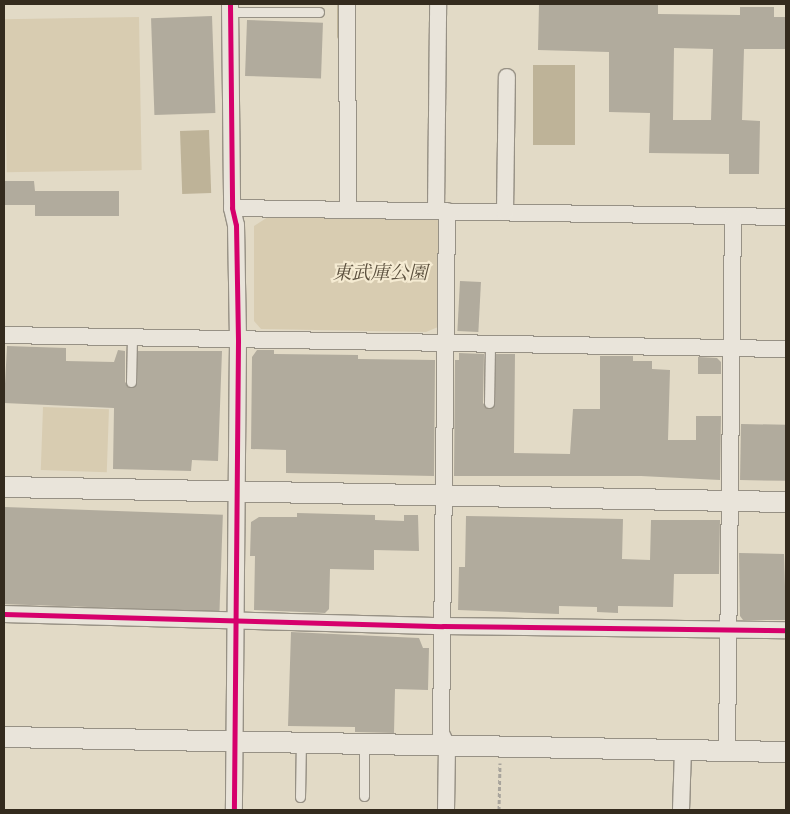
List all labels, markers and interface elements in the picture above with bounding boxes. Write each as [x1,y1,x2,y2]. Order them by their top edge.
park label: 東武庫公園 [333,262,427,284]

